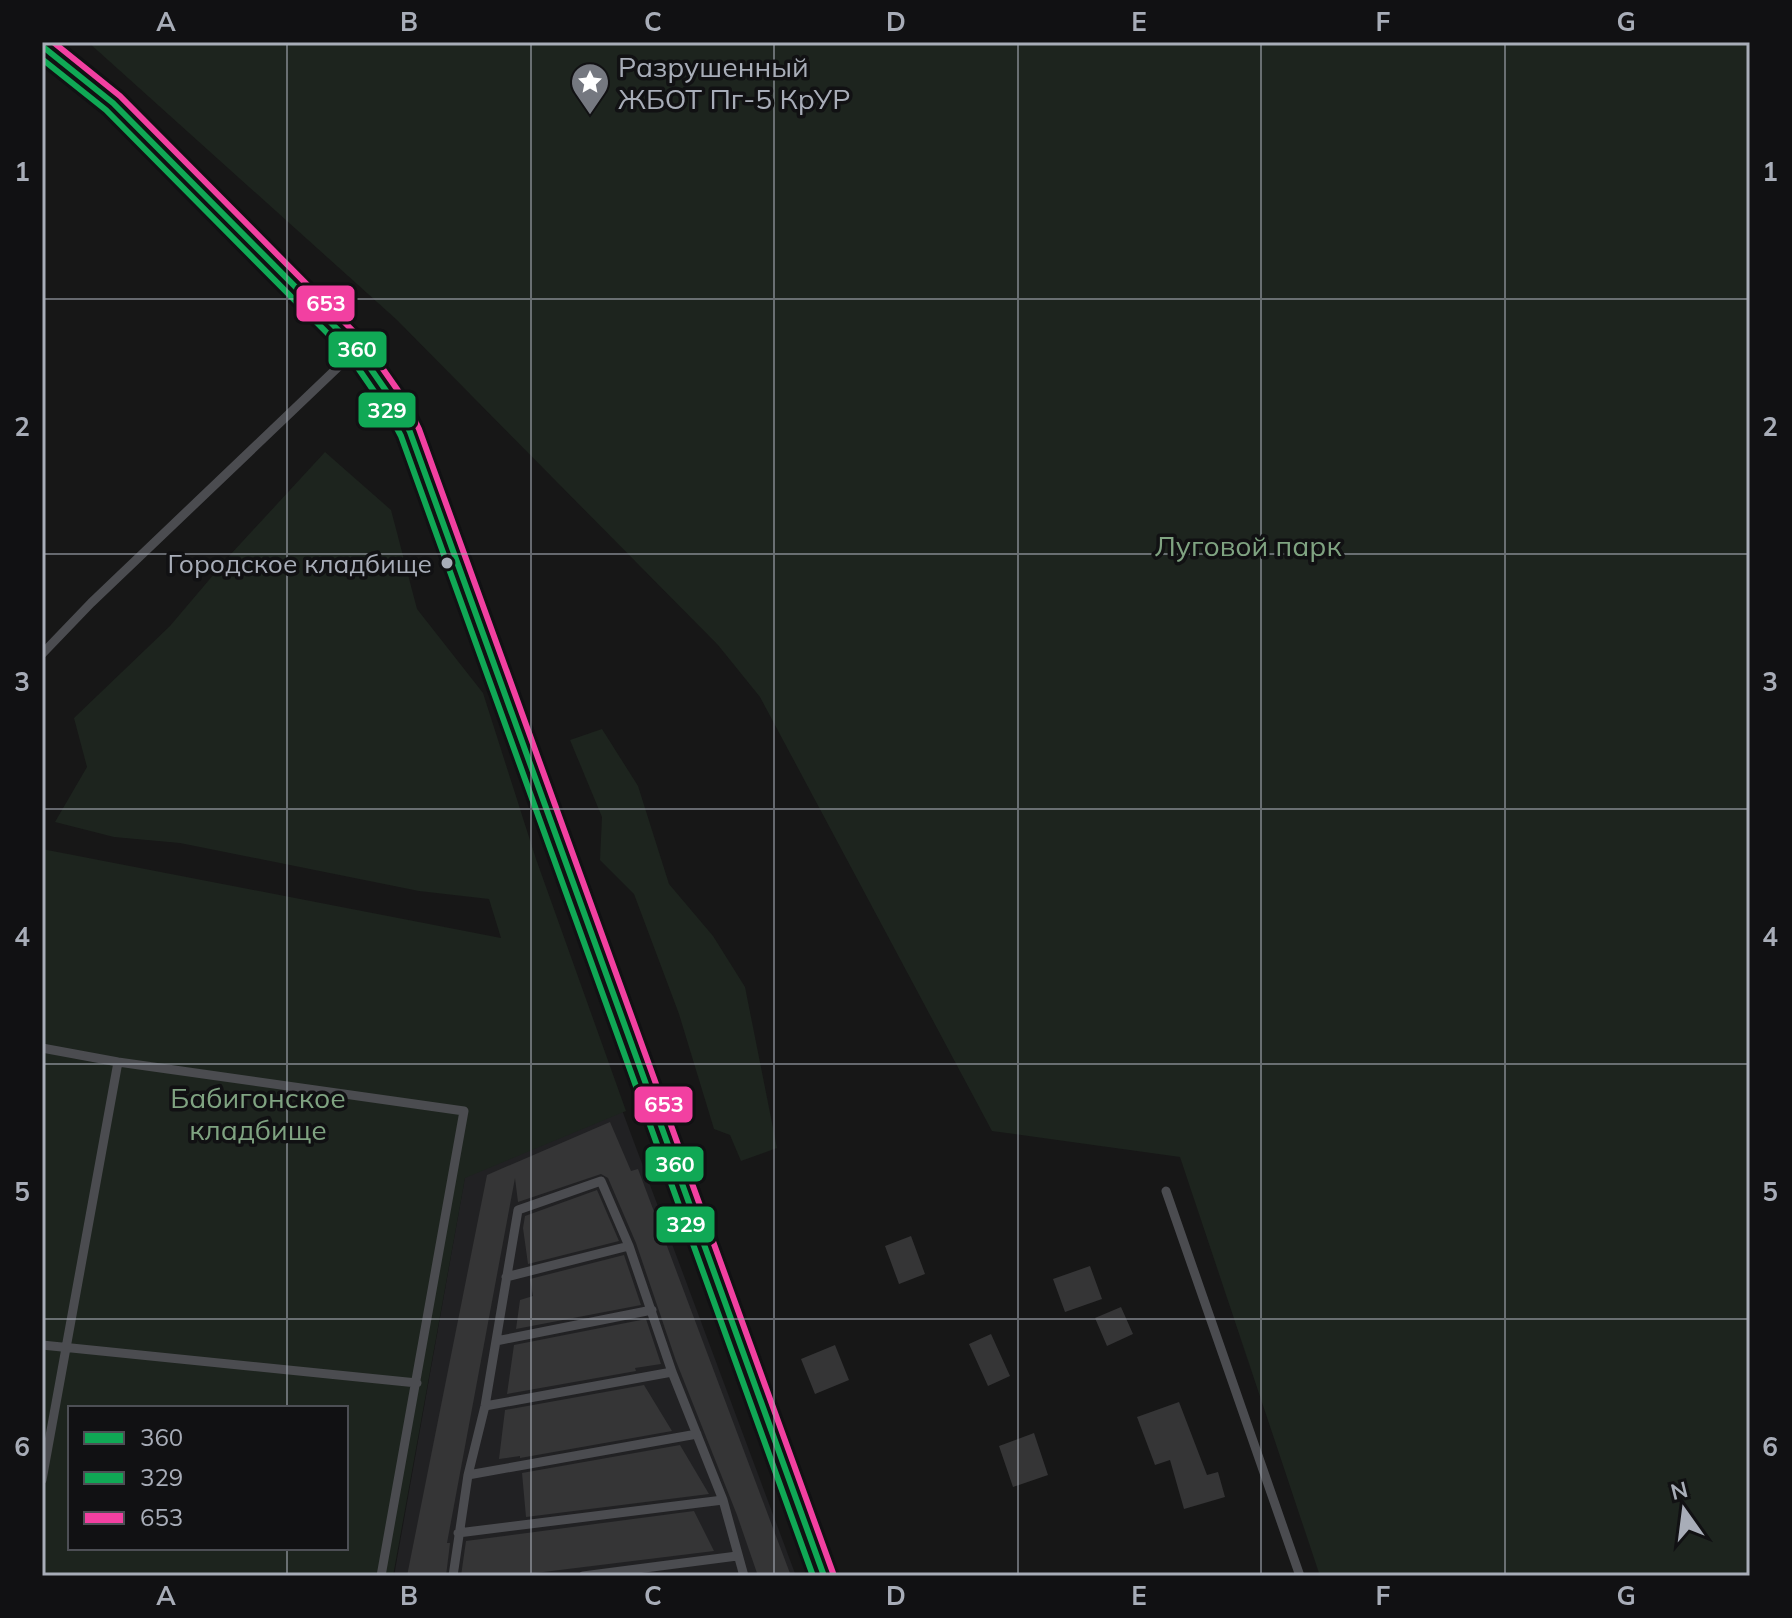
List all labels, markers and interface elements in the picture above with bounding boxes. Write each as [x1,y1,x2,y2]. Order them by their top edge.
text: A [156,5,176,38]
text: B [400,5,418,38]
text: C [644,5,662,38]
text: D [886,5,906,38]
text: E [1131,5,1147,38]
text: F [1376,5,1391,38]
text: G [1616,5,1636,38]
place label: Разрушенный ЖБОТ Пг-5 КрУР [618,49,850,116]
place icon: Разрушенный ЖБОТ Пг-5 КрУР [569,61,611,116]
text: 1 [14,155,30,188]
text: 1 [1762,155,1778,188]
line badge: 653 [295,284,356,323]
text: 653 [306,289,346,317]
line badge: 360 [327,330,388,369]
text: 360 [337,335,377,363]
line badge: 329 [357,391,417,429]
text: 329 [367,396,407,424]
text: 2 [14,410,30,443]
text: 2 [1762,410,1778,443]
park label: Луговой парк [1155,528,1342,563]
place label: Городское кладбище [168,547,432,580]
marker: Городское кладбище [439,555,455,571]
text: 3 [14,665,30,698]
text: 3 [1762,665,1778,698]
text: 4 [14,920,30,953]
text: 4 [1762,920,1778,953]
park label: Бабигонское кладбище [170,1080,346,1147]
line badge: 653 [633,1085,694,1124]
text: 653 [644,1090,684,1118]
line badge: 360 [644,1145,705,1183]
text: 360 [655,1150,695,1178]
text: 5 [14,1175,30,1208]
text: 5 [1762,1175,1778,1208]
line badge: 329 [655,1205,716,1244]
text: 329 [666,1210,706,1238]
legend [68,1406,348,1550]
text: 360 [140,1422,183,1452]
text: 6 [14,1430,30,1463]
text: 6 [1762,1430,1778,1463]
text: 329 [140,1462,183,1492]
north arrow [1644,1470,1724,1550]
text: N [1668,1475,1691,1506]
text: 653 [140,1502,183,1532]
text: A [156,1579,176,1612]
text: B [400,1579,418,1612]
text: C [644,1579,662,1612]
text: D [886,1579,906,1612]
text: E [1131,1579,1147,1612]
text: F [1376,1579,1391,1612]
text: G [1616,1579,1636,1612]

